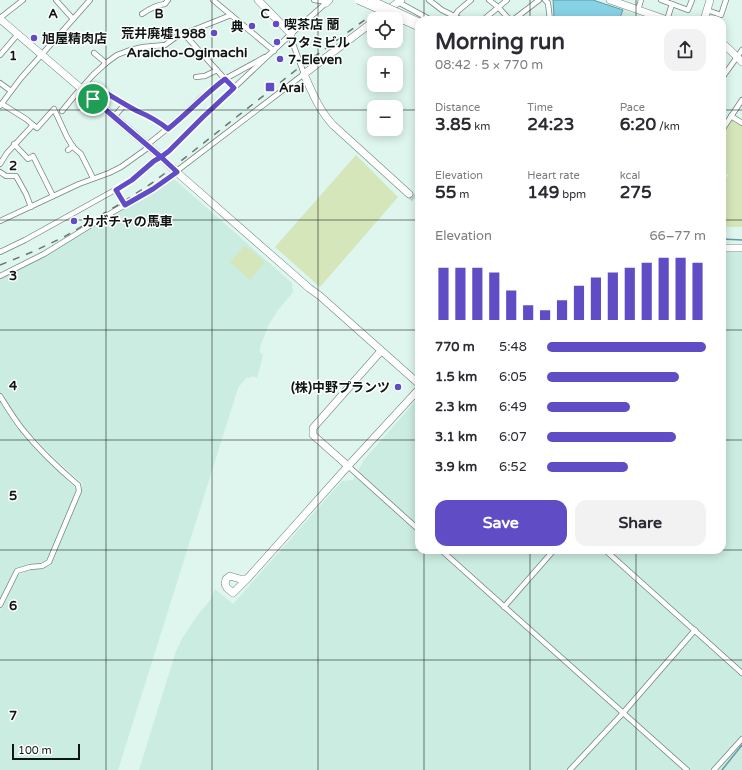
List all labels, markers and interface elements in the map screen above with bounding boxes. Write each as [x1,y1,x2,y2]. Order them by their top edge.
text: A [48,6,58,22]
text: B [154,6,164,22]
text: C [260,6,270,22]
map controls [367,12,403,136]
button: locate [367,12,403,48]
place label: 喫茶店 蘭 [284,17,339,33]
place label: 典 [231,19,244,35]
marker: 喫茶店 蘭 [271,19,281,29]
marker: 典 [247,21,257,31]
place label: 荒井廃墟1988 [121,26,206,42]
marker: 荒井廃墟1988 [209,28,219,38]
text: Morning run [435,29,565,55]
button: share [664,29,706,71]
place label: 旭屋精肉店 [42,31,107,47]
marker: 旭屋精肉店 [29,33,39,43]
place label: フタミビル [285,35,350,51]
marker: フタミビル [272,37,282,47]
district label: Araicho-Ogimachi [127,44,247,61]
text: 1 [9,48,17,64]
place label: 7-Eleven [288,52,342,68]
marker: 7-Eleven [275,54,285,64]
button: + [367,56,403,92]
text: 08:42 · 5 × 770 m [435,57,543,73]
place label: Arai [279,80,304,96]
marker: Arai [264,81,276,93]
pin [76,82,110,116]
icon: arrive [82,88,104,110]
button: − [367,100,403,136]
text: Distance [435,101,480,114]
text: Time [527,101,553,114]
text: Pace [620,101,645,114]
text: 3.85 [435,114,471,135]
text: 24:23 [527,114,574,135]
text: 6:20 [620,114,656,135]
text: km [471,120,490,133]
text: /km [656,120,680,133]
text: 2 [9,158,17,174]
text: Elevation [435,169,483,182]
text: Heart rate [527,169,580,182]
text: kcal [620,169,640,182]
text: 55 [435,182,456,203]
text: 149 [527,182,559,203]
text: 275 [620,182,652,203]
text: m [456,188,469,201]
text: bpm [559,188,586,201]
place label: カボチャの馬車 [82,214,173,230]
marker: カボチャの馬車 [69,216,79,226]
text: Elevation [435,228,492,244]
text: 66–77 m [649,228,706,244]
text: 3 [9,268,17,284]
text: 770 m [435,339,475,355]
text: 5:48 [499,339,527,355]
text: 1.5 km [435,369,477,385]
text: 6:05 [499,369,527,385]
text: 4 [9,378,18,394]
place label: (株)中野プランツ [291,380,390,396]
marker: (株)中野プランツ [393,382,403,392]
text: 2.3 km [435,399,477,415]
text: 6:49 [499,399,527,415]
text: 3.1 km [435,429,477,445]
text: 6:07 [499,429,527,445]
text: 3.9 km [435,459,477,475]
text: 6:52 [499,459,527,475]
text: 5 [9,488,17,504]
button: Save [435,500,567,546]
button: Share [575,500,706,546]
text: 6 [9,598,17,614]
text: 7 [9,708,17,724]
scale bar [12,742,80,761]
text: 100 m [18,744,52,757]

